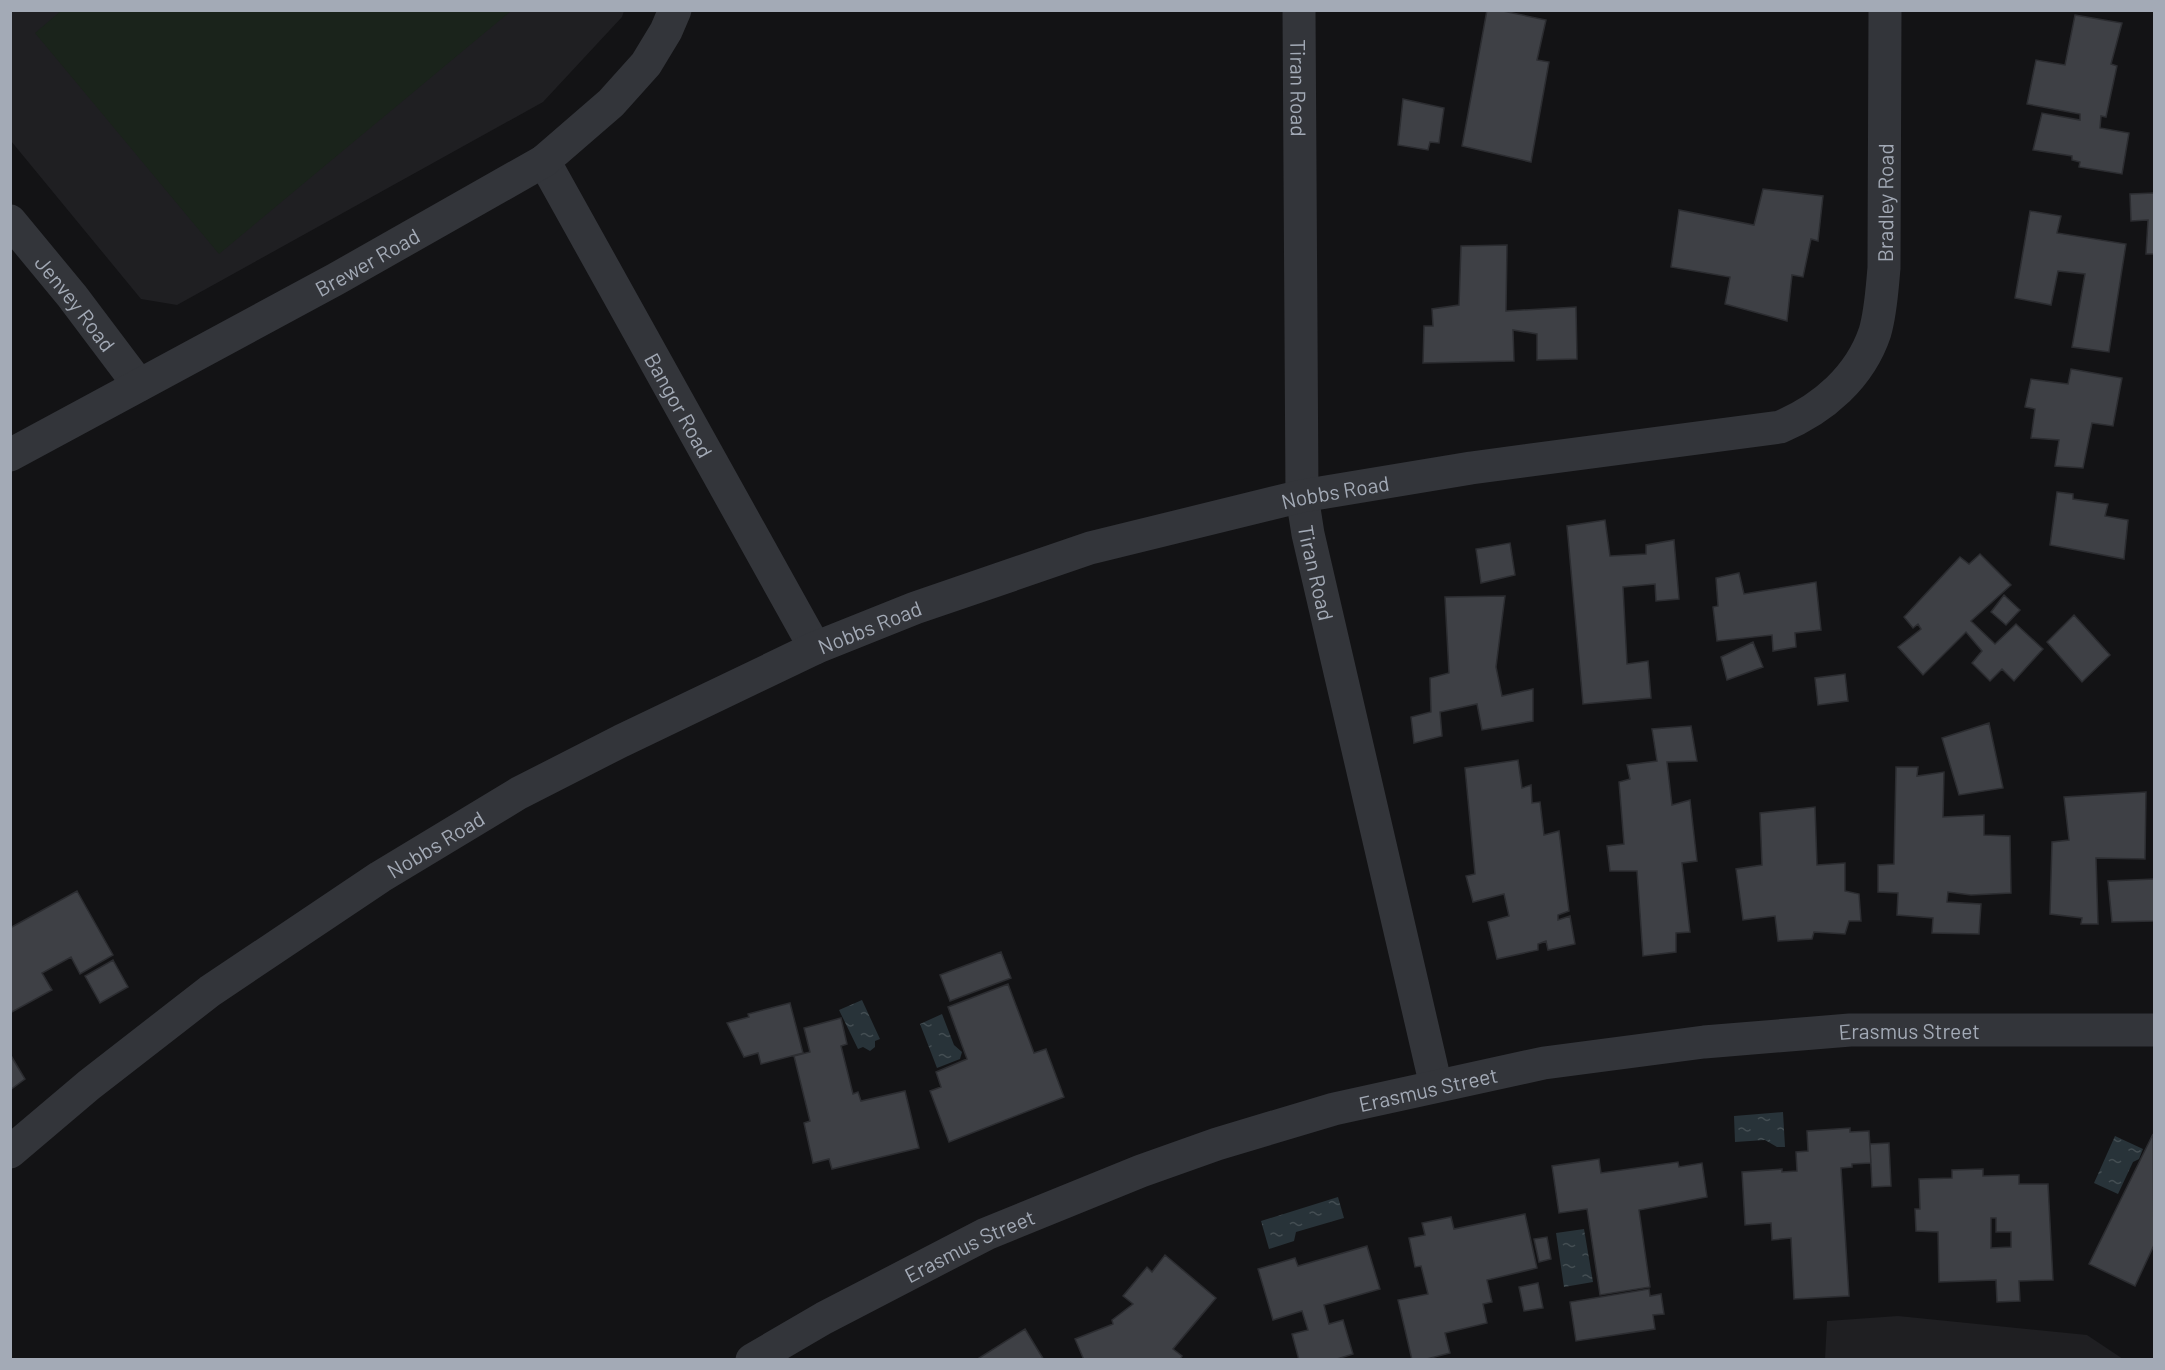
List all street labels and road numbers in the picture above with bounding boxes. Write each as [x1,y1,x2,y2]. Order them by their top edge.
street label: Tiran Road [1287,39,1312,137]
street label: Bradley Road [1872,143,1897,262]
street label: Brewer Road [310,222,423,301]
street label: Jenvey Road [31,250,121,356]
street label: Bangor Road [641,348,719,462]
street label: Nobbs Road [1278,469,1391,513]
street label: Tiran Road [1294,523,1340,623]
street label: Nobbs Road [814,594,925,658]
street label: Nobbs Road [382,805,488,883]
street label: Erasmus Street [1837,1017,1980,1043]
street label: Erasmus Street [1356,1061,1500,1116]
street label: Erasmus Street [900,1203,1038,1287]

